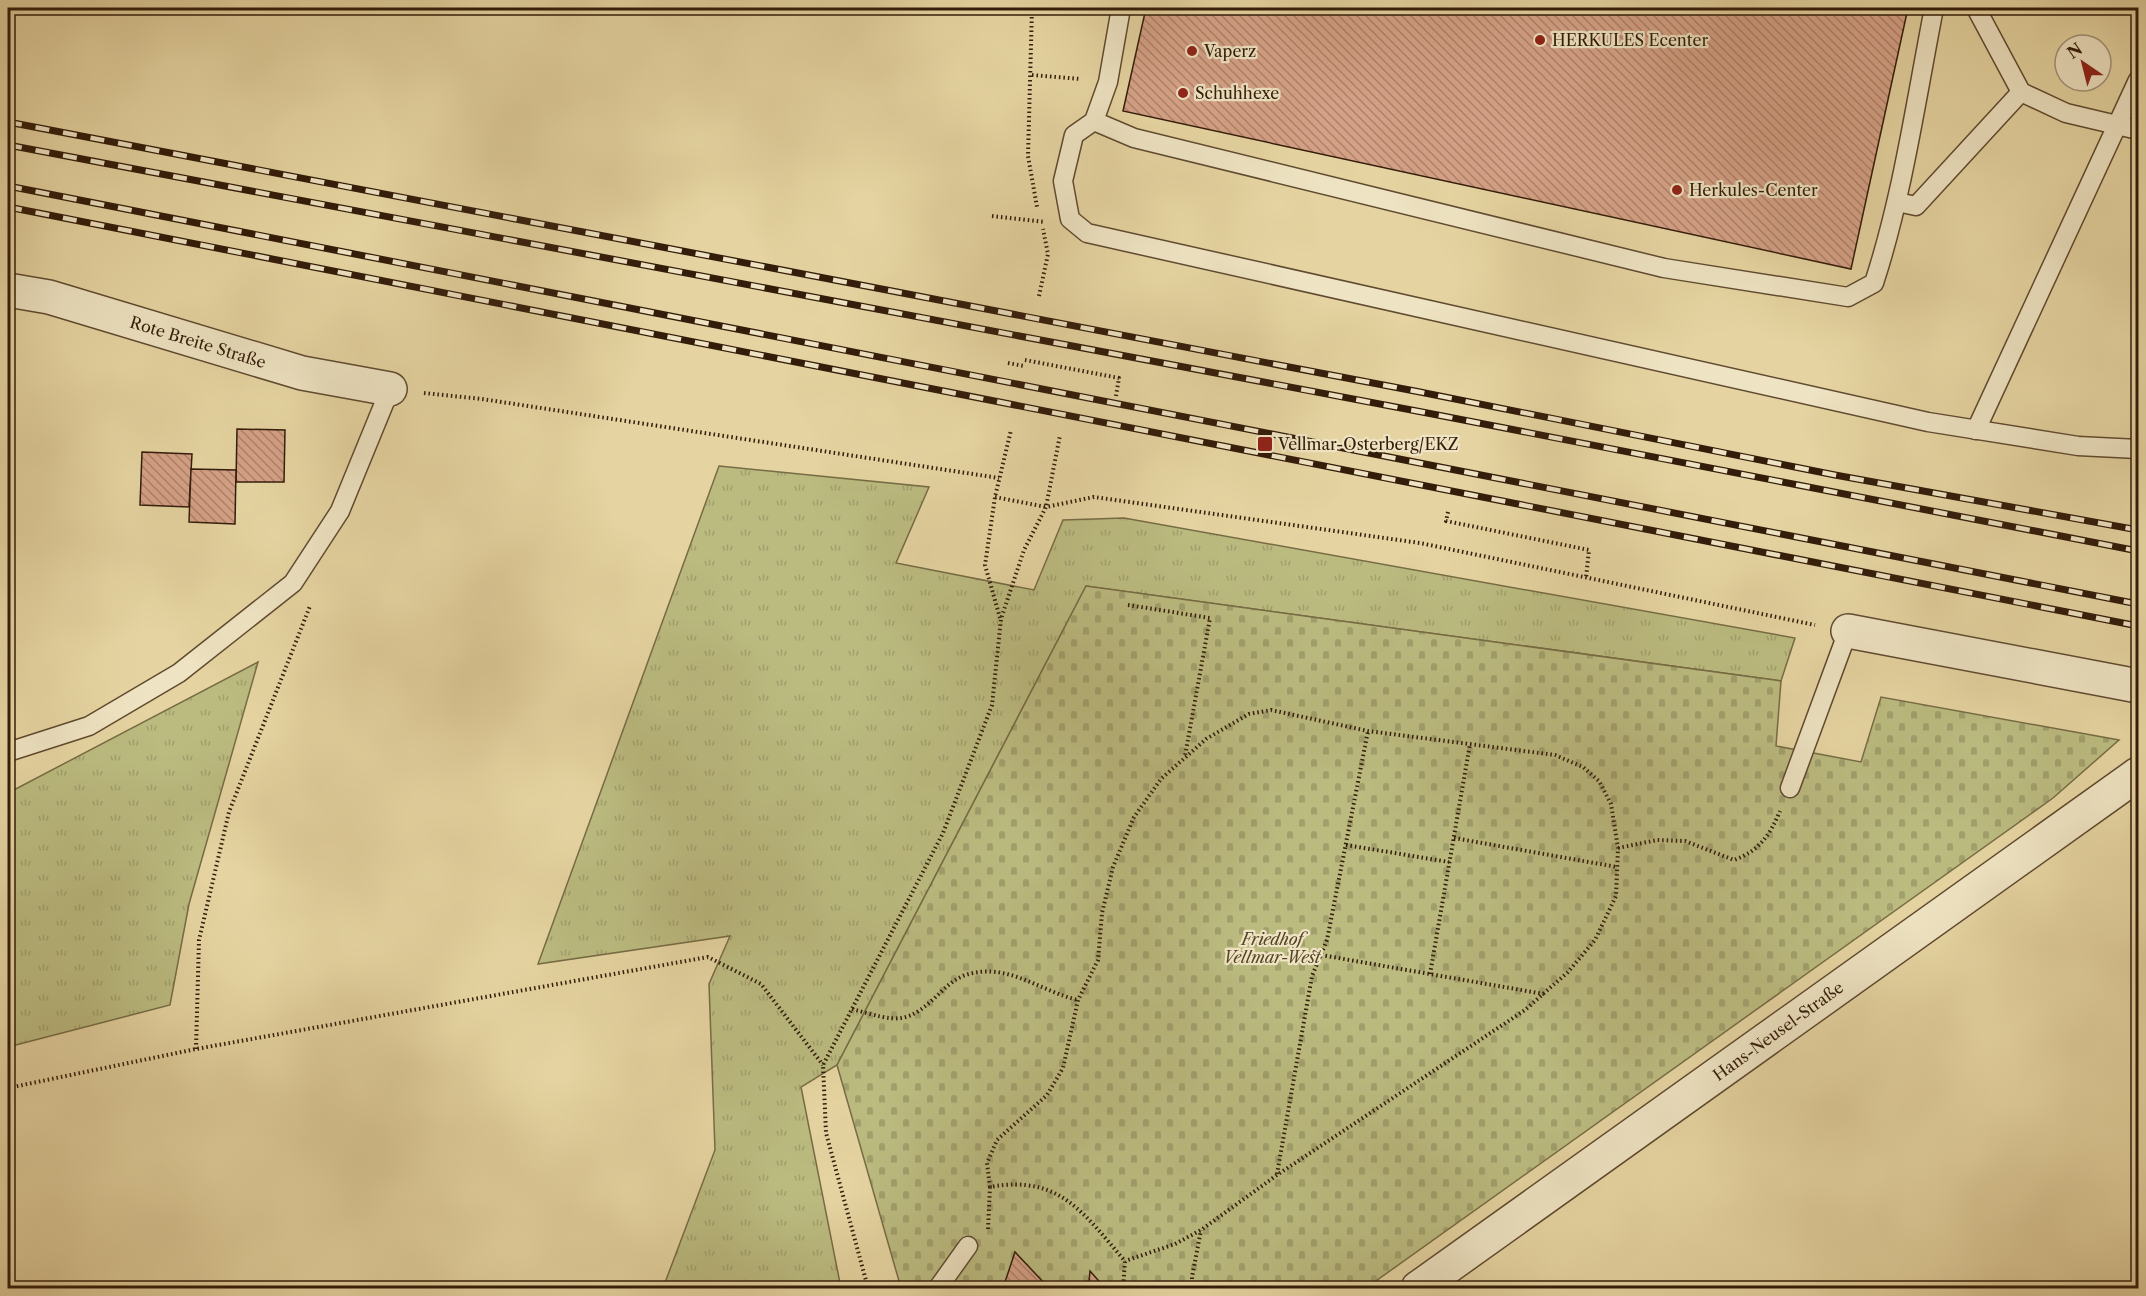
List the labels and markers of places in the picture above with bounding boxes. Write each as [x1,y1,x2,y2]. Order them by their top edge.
place label: HERKULES Ecenter [1552,30,1708,50]
marker: HERKULES Ecenter [1533,33,1547,47]
place label: Vaperz [1203,41,1256,61]
marker: Vaperz [1185,44,1199,58]
place label: Schuhhexe [1195,83,1279,103]
marker: Schuhhexe [1176,86,1190,100]
place label: Herkules-Center [1689,180,1818,200]
marker: Herkules-Center [1670,183,1684,197]
place label: Vellmar-Osterberg/EKZ [1277,434,1459,454]
marker: Vellmar-Osterberg/EKZ [1256,435,1274,453]

